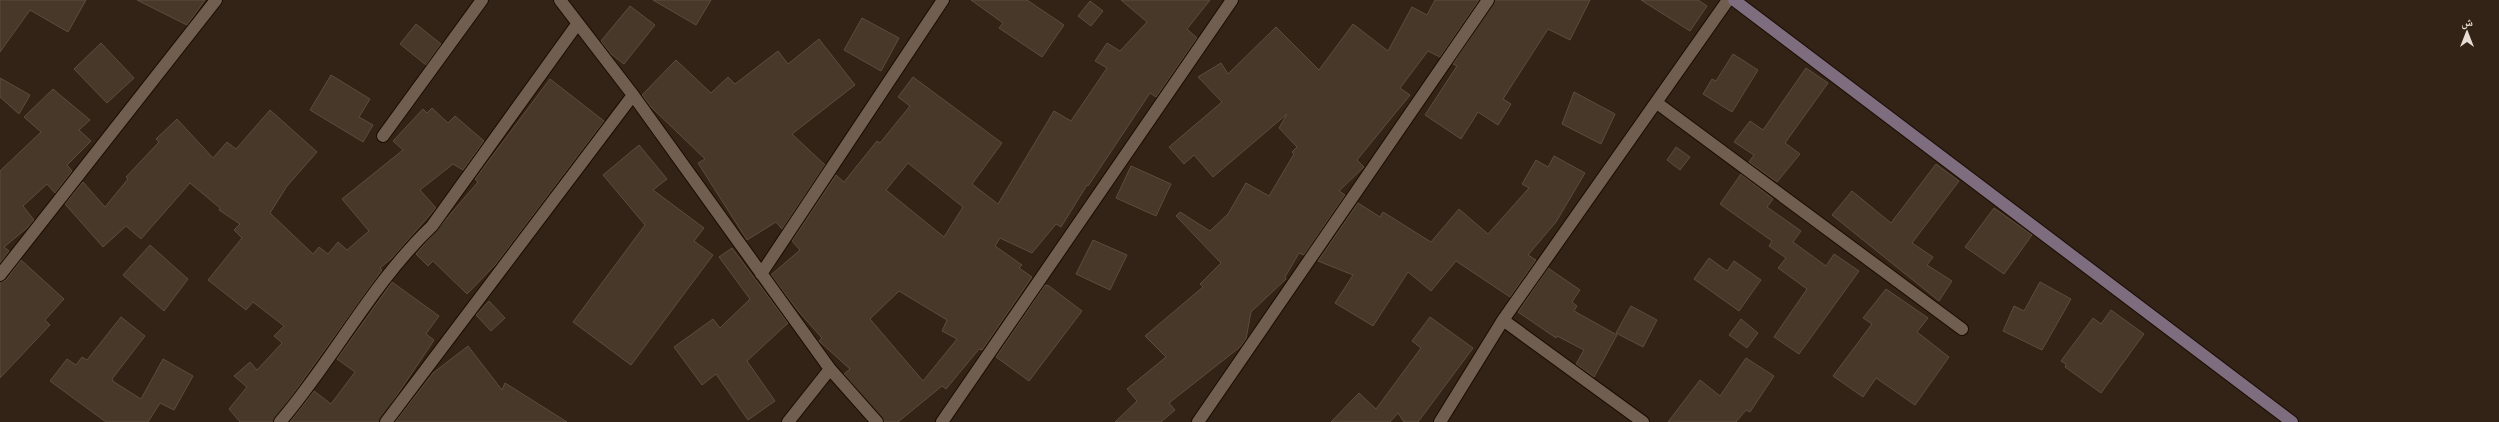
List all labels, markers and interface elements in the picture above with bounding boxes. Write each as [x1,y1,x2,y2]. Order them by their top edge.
north arrow [2447,12,2487,52]
text: ش [2461,16,2473,30]

